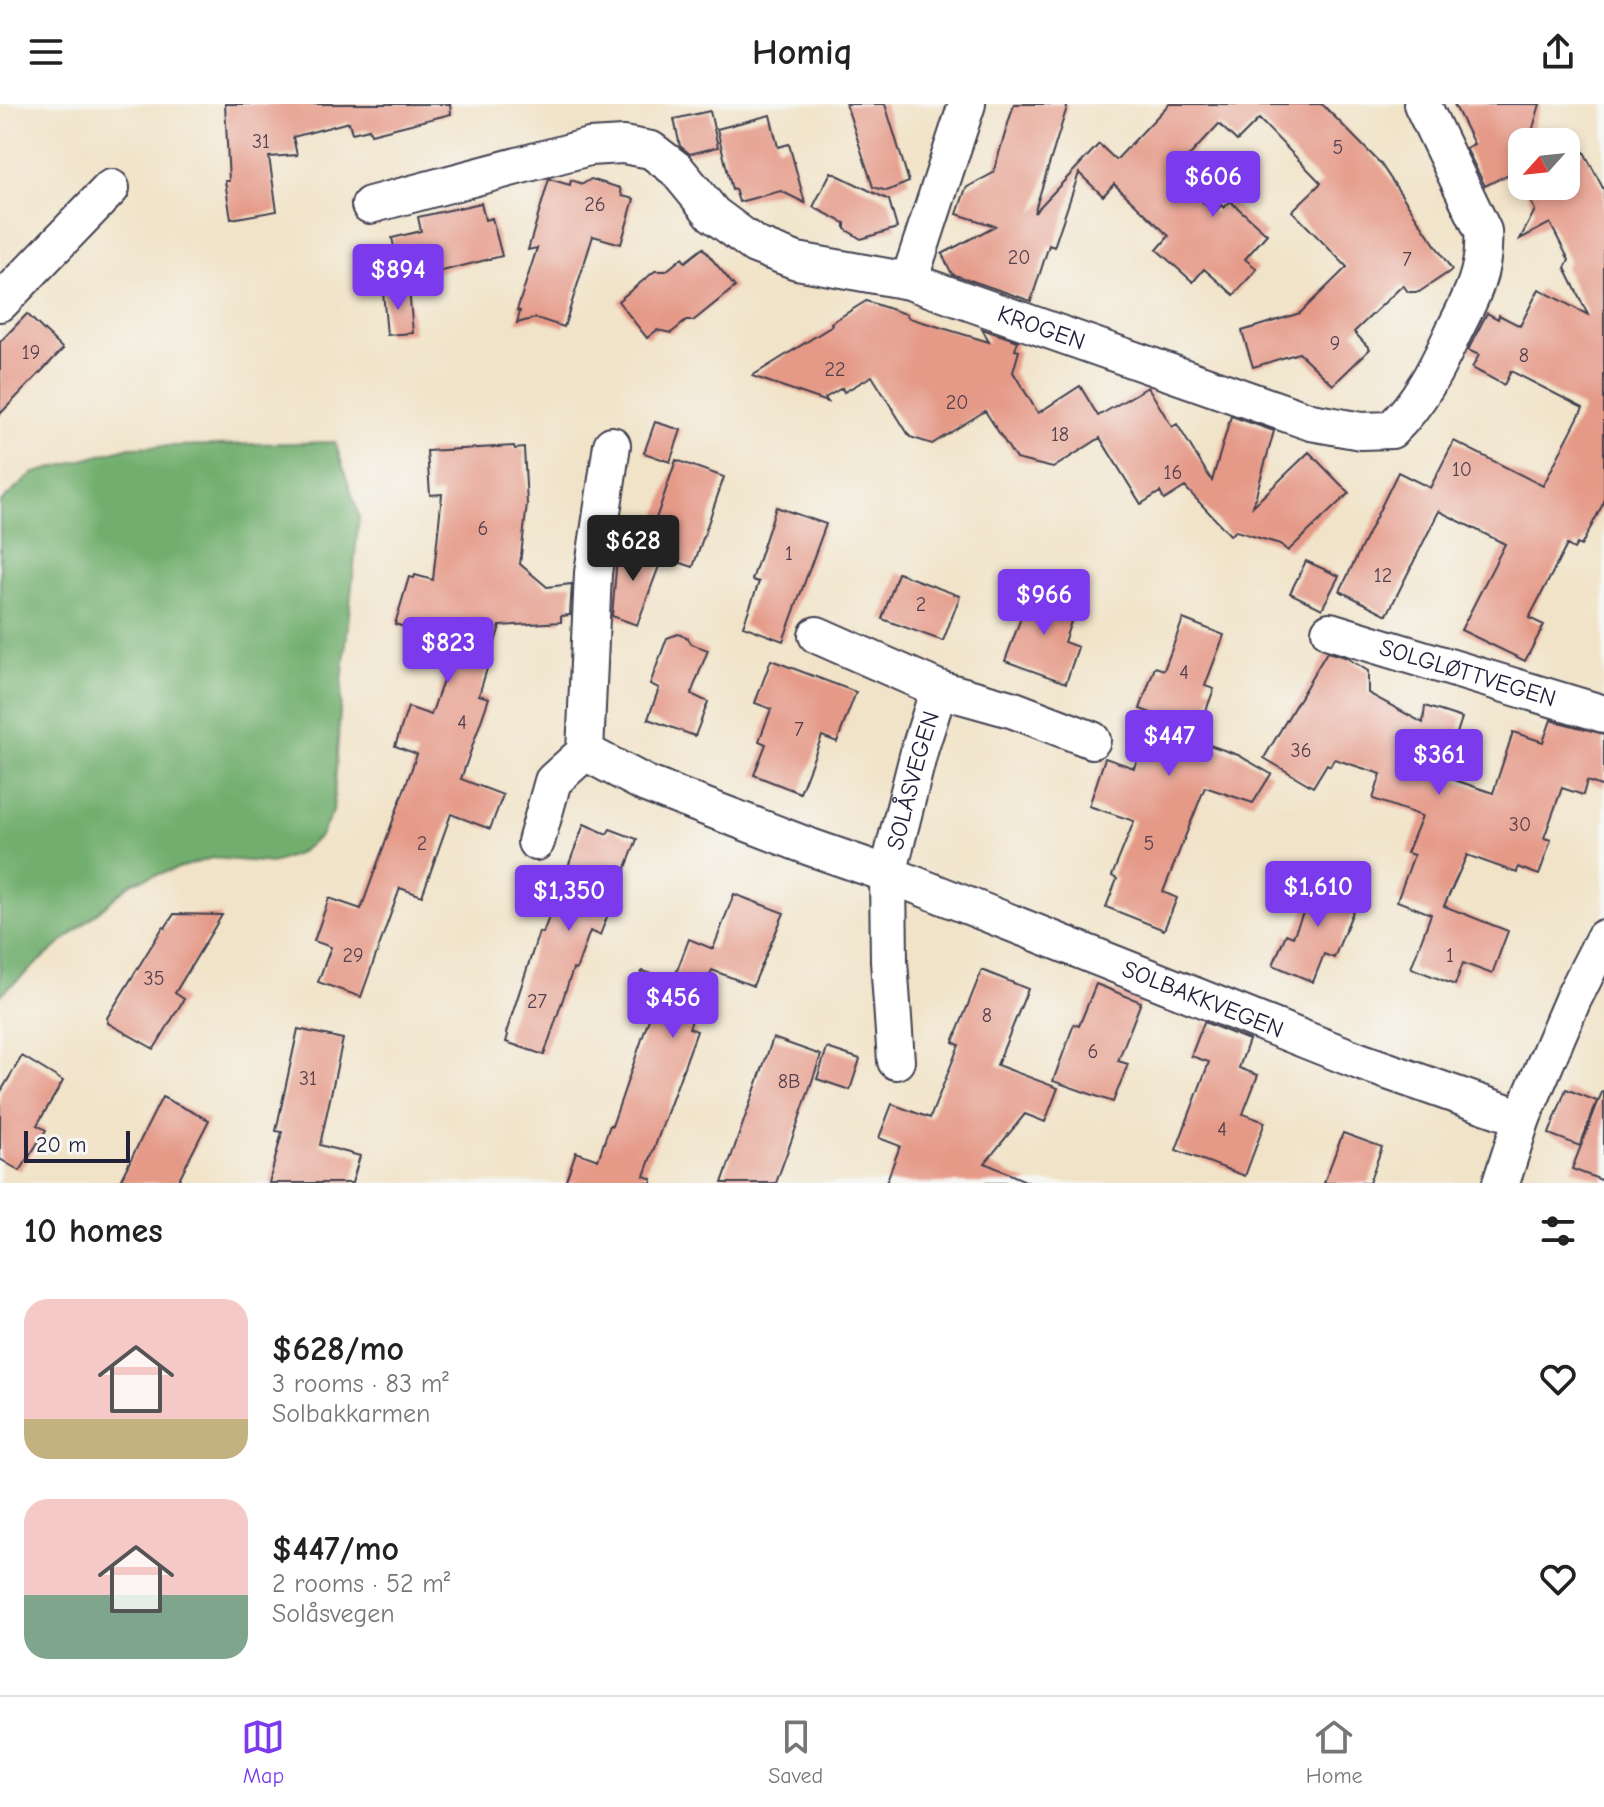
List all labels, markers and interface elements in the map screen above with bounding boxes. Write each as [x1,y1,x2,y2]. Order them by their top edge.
icon: menu [24,30,68,74]
icon: share [1536,30,1580,74]
text: Homiq [752,32,852,73]
north arrow [1508,128,1580,200]
map controls [1508,128,1580,200]
house number: 31 [252,130,270,153]
house number: 5 [1333,136,1343,159]
pin: $606 [1166,151,1260,219]
text: $606 [1184,162,1242,192]
house number: 26 [584,193,606,216]
pin: $894 [351,244,445,312]
house number: 20 [1008,246,1030,269]
house number: 7 [1402,248,1412,271]
text: $894 [371,255,425,285]
street label: KROGEN [994,299,1089,356]
house number: 9 [1330,332,1340,355]
house number: 19 [22,341,40,364]
house number: 8 [1519,344,1529,367]
house number: 22 [825,358,845,381]
house number: 20 [946,391,968,414]
house number: 18 [1051,423,1069,446]
house number: 10 [1452,458,1472,481]
house number: 16 [1164,461,1182,484]
pin: $628 [586,515,680,583]
house number: 6 [478,517,488,540]
text: $628 [605,526,661,556]
house number: 1 [785,542,793,565]
house number: 12 [1374,564,1392,587]
pin: $966 [997,569,1091,637]
text: $966 [1016,580,1072,610]
house number: 2 [916,593,926,616]
pin: $823 [401,617,495,685]
text: $823 [421,628,475,658]
street label: SOLGLØTTVEGEN [1376,633,1559,713]
house number: 4 [1179,661,1189,684]
street label: SOLÅSVEGEN [881,708,945,853]
pin: $447 [1122,710,1216,778]
house number: 4 [457,711,467,734]
house number: 7 [794,718,804,741]
text: $447 [1143,721,1195,751]
pin: $361 [1392,729,1486,797]
house number: 36 [1291,739,1311,762]
text: $361 [1413,740,1465,770]
house number: 30 [1509,813,1531,836]
house number: 2 [417,832,427,855]
house number: 5 [1144,832,1154,855]
pin: $1,610 [1253,861,1383,929]
pin: $1,350 [504,865,634,933]
text: $1,610 [1283,872,1353,902]
text: $1,350 [533,876,605,906]
house number: 29 [342,944,364,967]
house number: 1 [1446,944,1454,967]
street label: SOLBAKKVEGEN [1118,954,1288,1044]
house number: 35 [144,967,164,990]
pin: $456 [626,972,720,1040]
text: $456 [645,983,701,1013]
house number: 27 [527,990,547,1013]
house number: 8 [982,1004,992,1027]
house number: 6 [1088,1040,1098,1063]
house number: 31 [299,1067,317,1090]
house number: 8B [778,1070,800,1093]
house number: 4 [1217,1118,1227,1141]
scale bar [24,1127,130,1163]
text: 20 m [36,1132,86,1158]
icon: filters [1536,1209,1580,1253]
text: 10 homes [24,1211,163,1251]
text: $628/mo [272,1329,404,1369]
icon: home [88,1331,184,1427]
icon: heart [1536,1357,1580,1401]
text: 3 rooms · 83 m² [272,1369,449,1399]
text: Solbakkarmen [272,1399,430,1429]
text: $447/mo [272,1529,399,1569]
icon: home [88,1531,184,1627]
icon: heart [1536,1557,1580,1601]
text: 2 rooms · 52 m² [272,1569,450,1599]
text: Solåsvegen [272,1599,395,1629]
tab: Map [241,1715,285,1789]
tab: Saved [768,1715,823,1789]
tab: Home [1306,1715,1363,1789]

